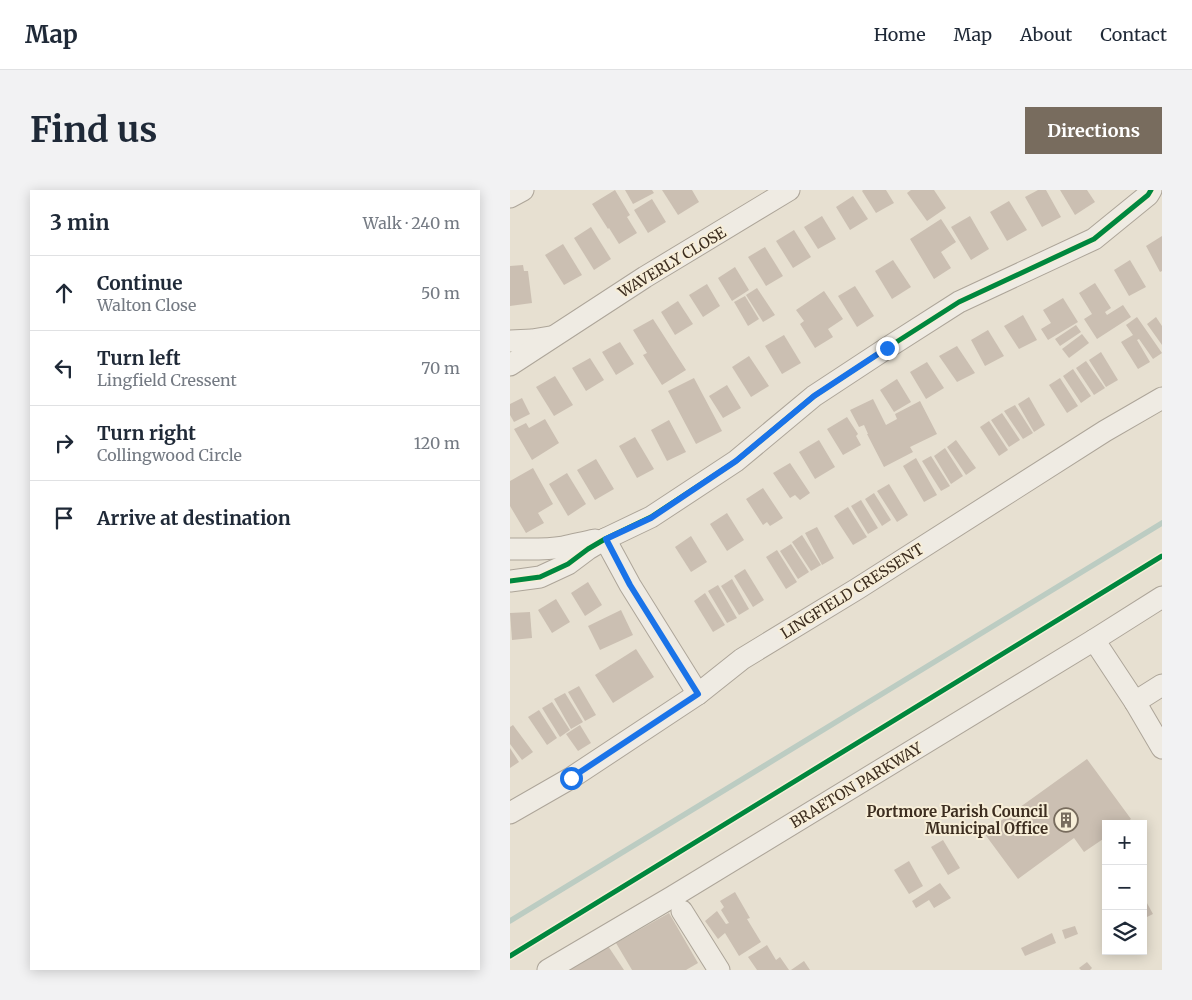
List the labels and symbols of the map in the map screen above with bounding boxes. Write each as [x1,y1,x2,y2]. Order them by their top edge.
street label: WAVERLY CLOSE [614,222,730,302]
route end [876,337,899,360]
street label: LINGFIELD CRESSENT [777,539,927,643]
street label: BRAETON PARKWAY [787,738,926,832]
route start [560,767,583,790]
place label: Portmore Parish Council Municipal Office [867,802,1048,838]
building icon: Portmore Parish Council Municipal Office [1053,807,1079,833]

